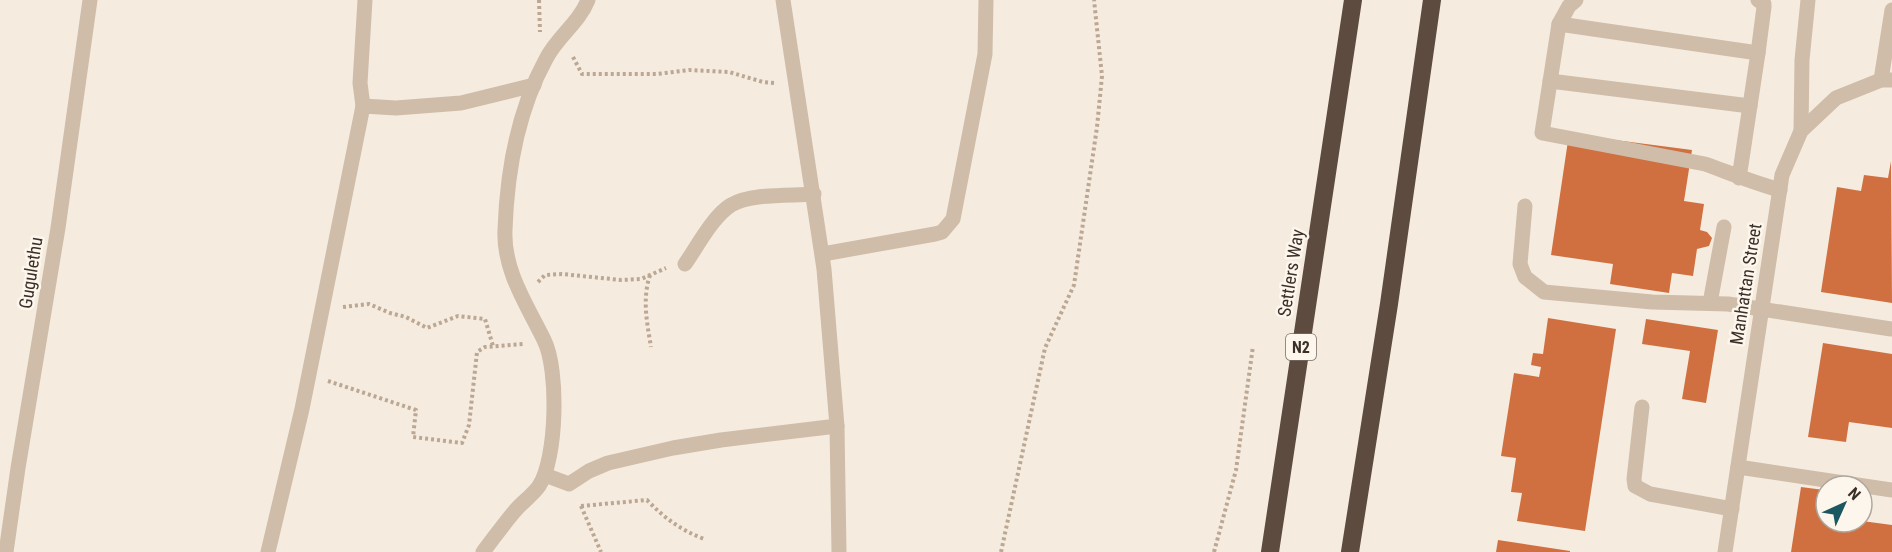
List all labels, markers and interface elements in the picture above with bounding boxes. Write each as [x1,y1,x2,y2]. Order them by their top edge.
street label: Manhattan Street [1726,222,1765,346]
street label: Settlers Way [1273,227,1308,318]
street label: Gugulethu [14,236,47,310]
road number: N2 [1286,334,1316,360]
north arrow [1814,474,1874,534]
text: N [1844,484,1864,504]

